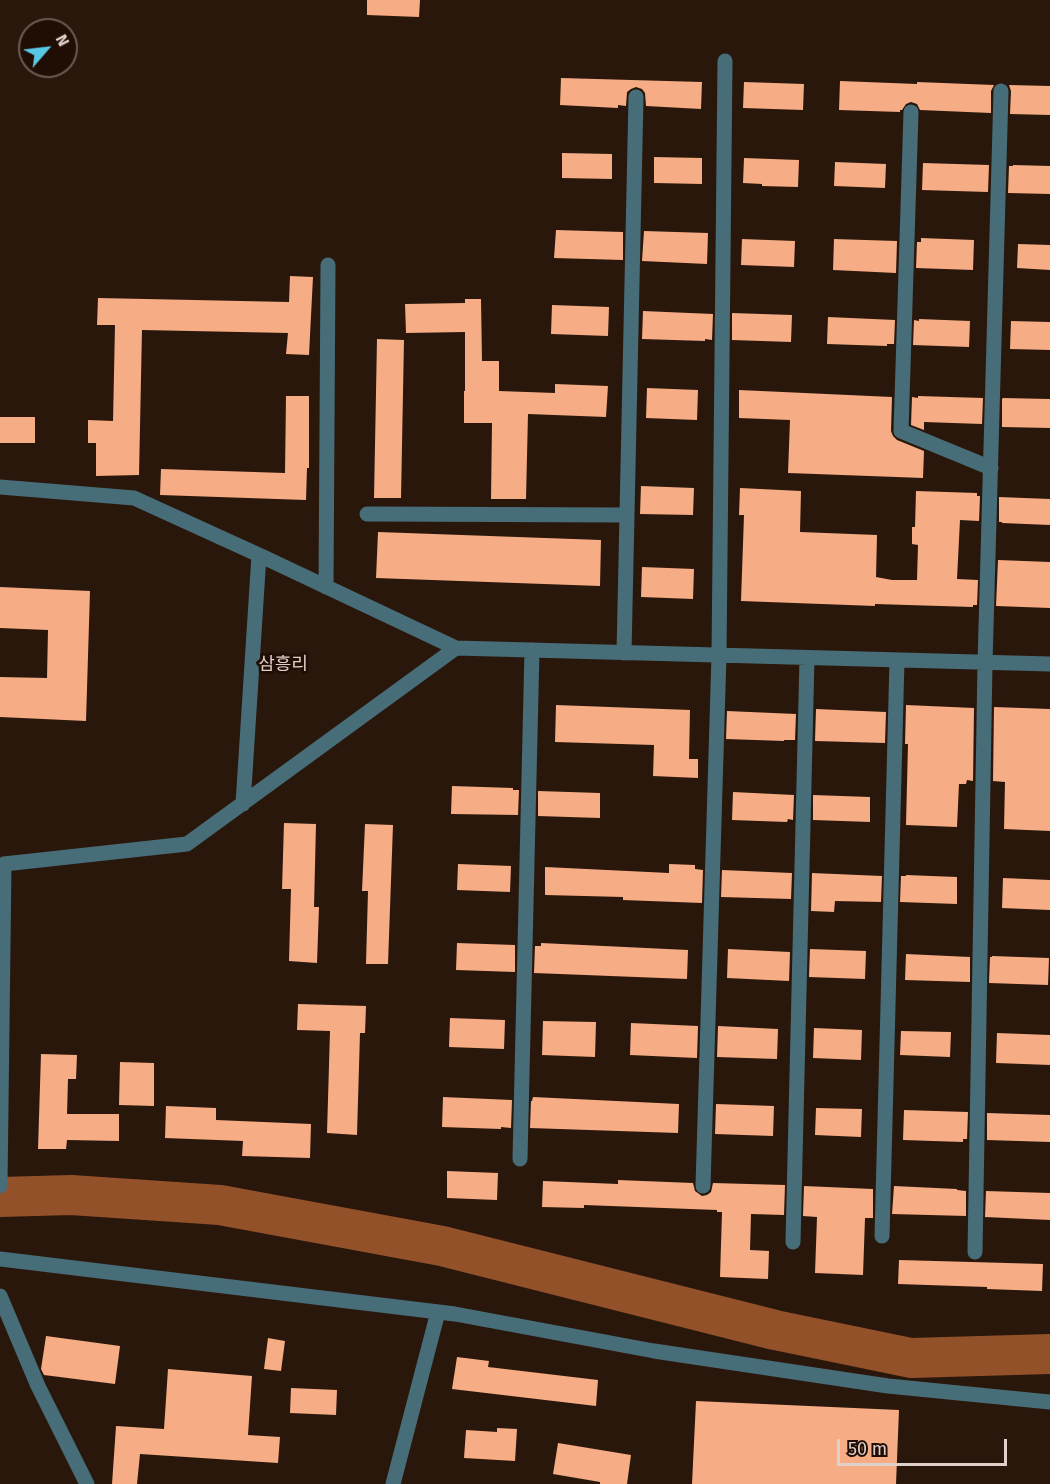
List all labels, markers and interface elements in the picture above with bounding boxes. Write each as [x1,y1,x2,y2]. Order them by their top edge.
north arrow [18,18,78,78]
text: N [52,31,73,49]
district label: 삼흥리 [258,654,308,676]
scale bar [840,1427,1010,1465]
text: 50 m [848,1438,887,1460]

